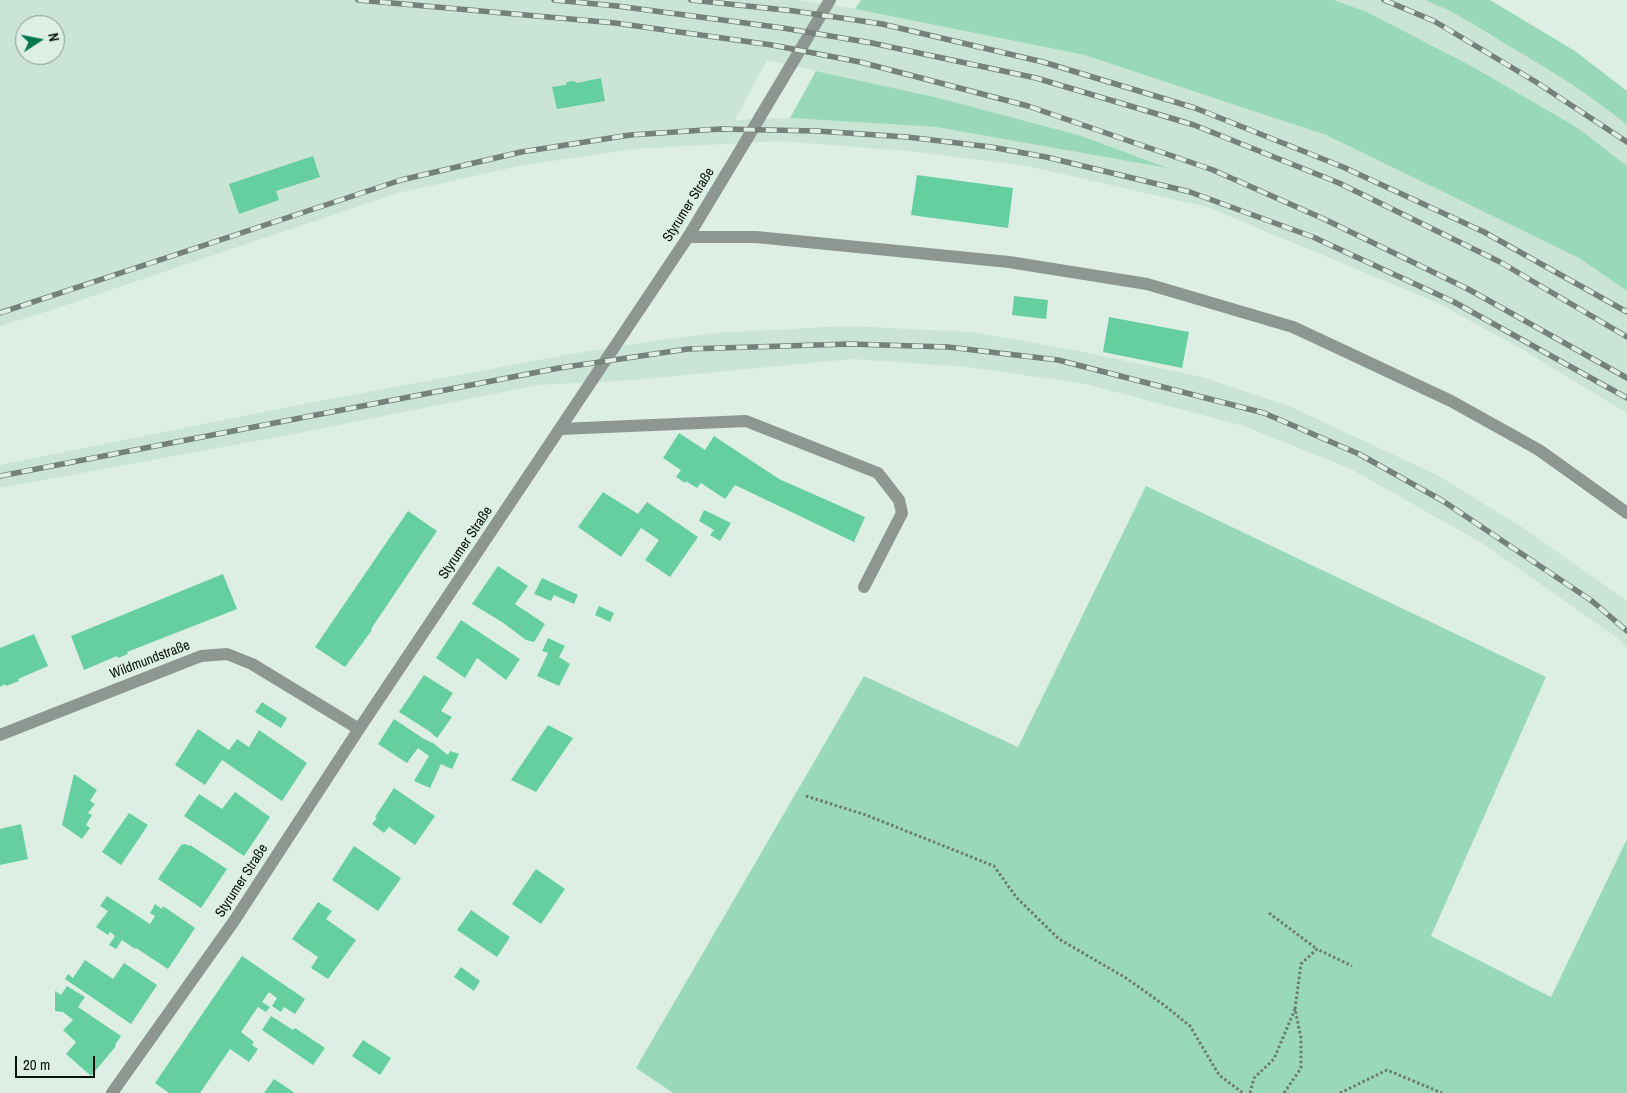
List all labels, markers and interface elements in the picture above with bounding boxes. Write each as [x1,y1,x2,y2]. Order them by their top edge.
north arrow [15,15,65,65]
text: N [44,32,63,43]
street label: Styrumer Straße [660,165,718,245]
street label: Styrumer Straße [435,503,497,583]
street label: Wildmundstraße [108,637,192,683]
street label: Styrumer Straße [212,841,272,921]
scale bar [18,1046,98,1078]
text: 20 m [23,1054,50,1075]

